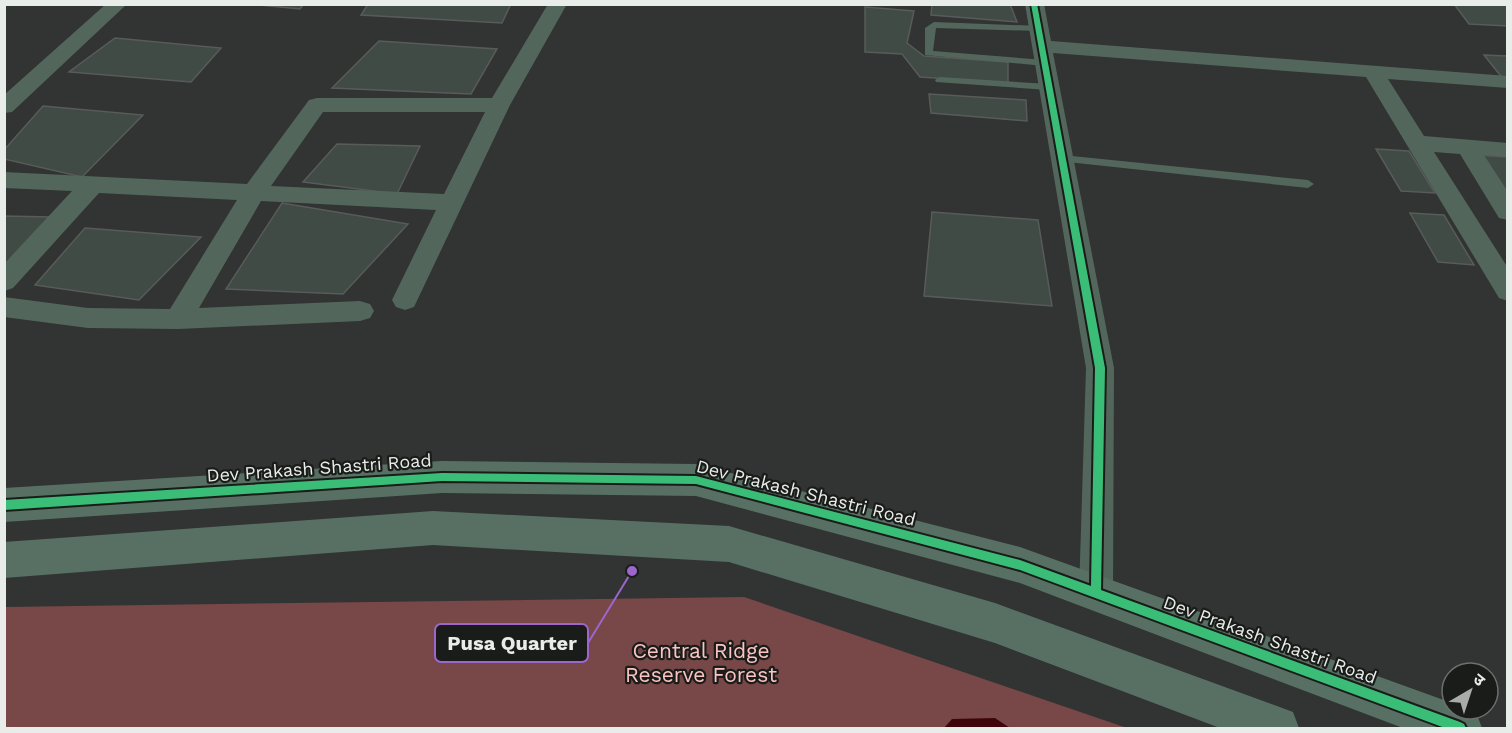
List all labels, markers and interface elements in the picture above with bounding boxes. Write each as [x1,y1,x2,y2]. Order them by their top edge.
street label: Dev Prakash Shastri Road [206,449,432,486]
street label: Dev Prakash Shastri Road [694,455,918,530]
street label: Dev Prakash Shastri Road [1161,591,1380,688]
callout: Pusa Quarter [435,624,588,662]
text: Pusa Quarter [447,631,577,655]
park label: Central Ridge Reserve Forest [625,638,777,687]
north arrow [1440,661,1500,721]
text: उ [1470,669,1489,690]

